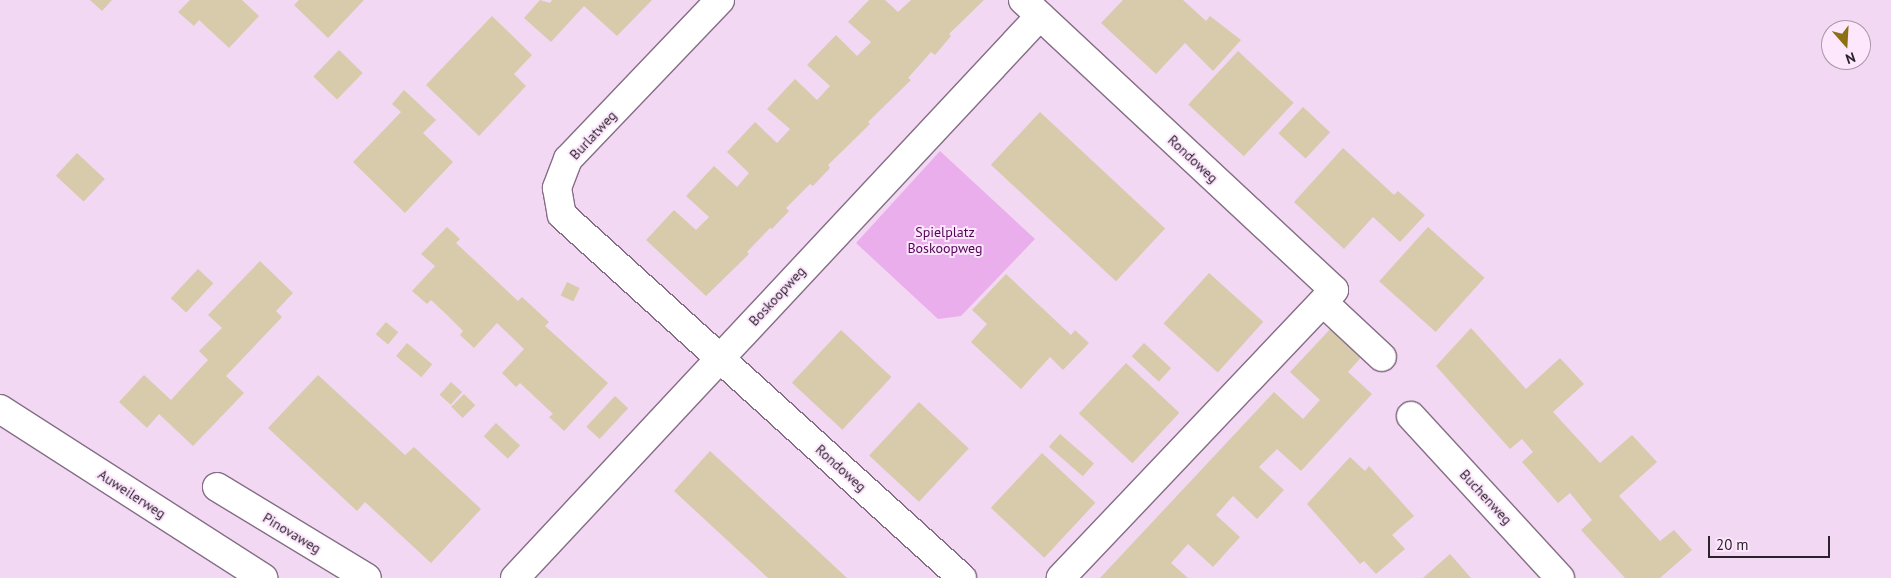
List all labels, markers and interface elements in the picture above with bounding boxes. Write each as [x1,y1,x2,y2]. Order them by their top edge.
north arrow [1821,20,1871,70]
text: N [1843,48,1858,68]
street label: Burlatweg [566,107,620,163]
street label: Rondoweg [1164,132,1222,186]
park label: Spielplatz Boskoopweg [907,224,983,256]
street label: Boskoopweg [745,263,809,329]
street label: Rondoweg [812,441,870,495]
street label: Auweilerweg [95,466,169,522]
street label: Buchenweg [1456,466,1516,528]
street label: Pinovaweg [260,509,324,557]
scale bar [1711,526,1834,558]
text: 20 m [1716,535,1749,554]

